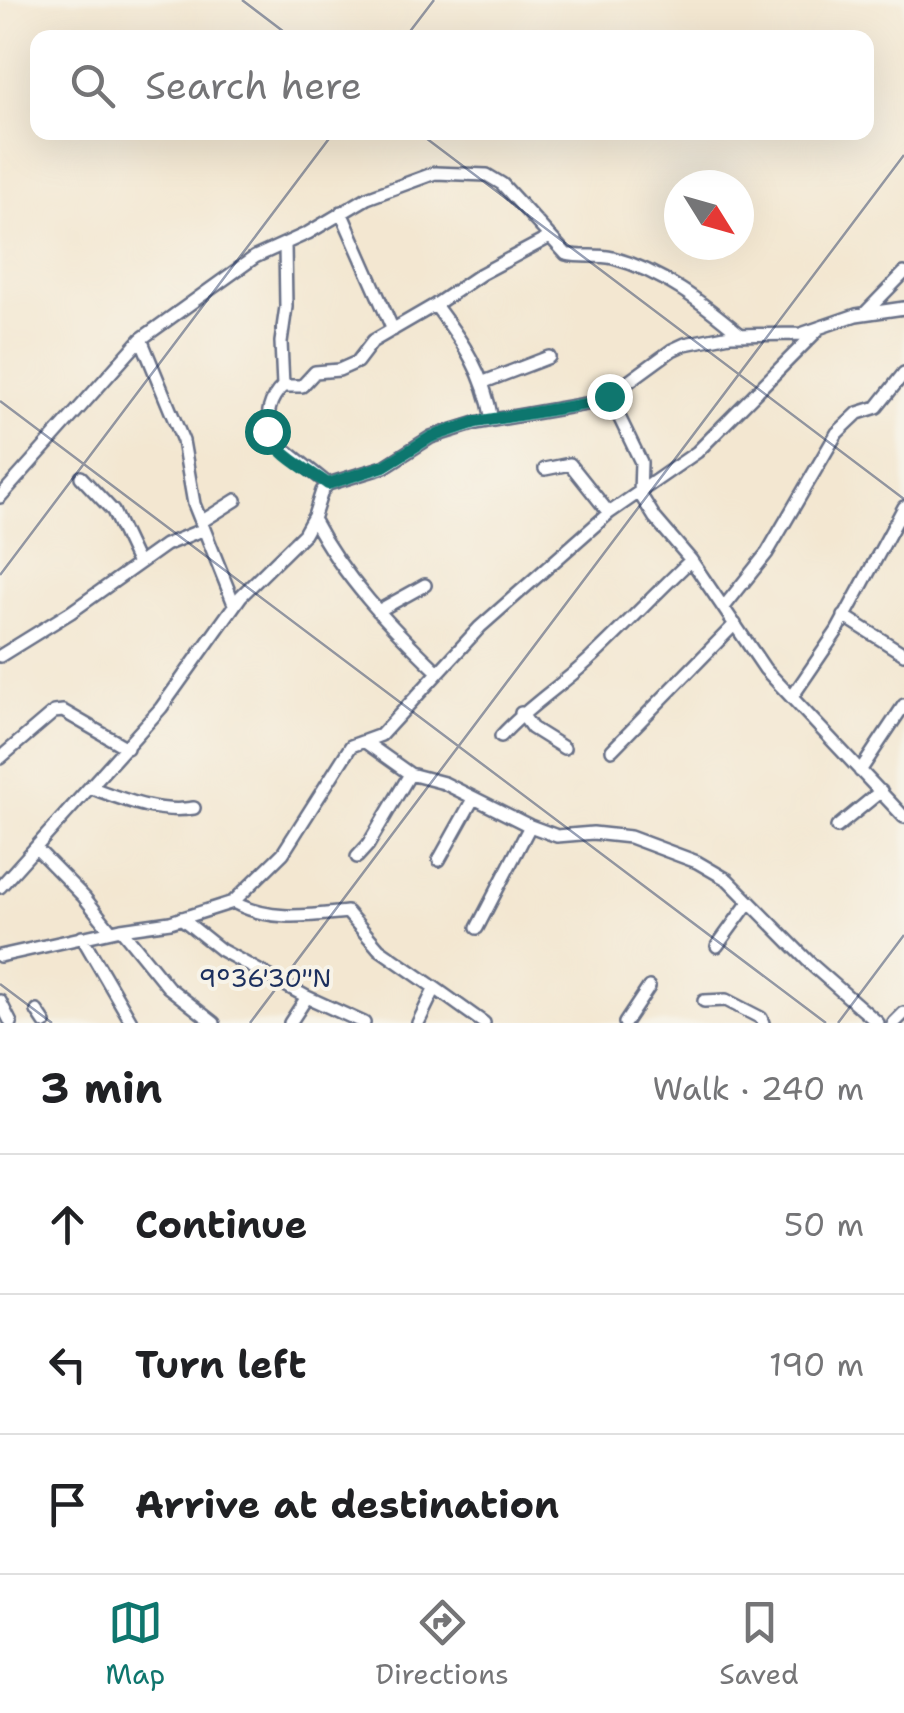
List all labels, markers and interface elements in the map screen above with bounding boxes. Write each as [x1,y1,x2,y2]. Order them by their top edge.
search box [30,30,874,140]
icon: search [65,58,120,113]
text: Search here [145,60,362,111]
north arrow [664,170,754,260]
route end [587,374,633,420]
route start [245,409,291,455]
text: 9°36'30"N [199,961,331,995]
text: 3 min [40,1060,162,1116]
text: Walk · 240 m [652,1067,864,1110]
icon: ahead [40,1197,95,1252]
text: Continue [135,1199,307,1250]
text: 50 m [784,1203,864,1246]
icon: left [40,1337,95,1392]
text: Turn left [135,1339,307,1390]
text: 190 m [769,1343,864,1386]
icon: arrive [40,1477,95,1532]
text: Arrive at destination [135,1479,559,1530]
tab: Map [105,1595,165,1693]
tab: Directions [376,1595,509,1693]
tab: Saved [719,1595,799,1693]

